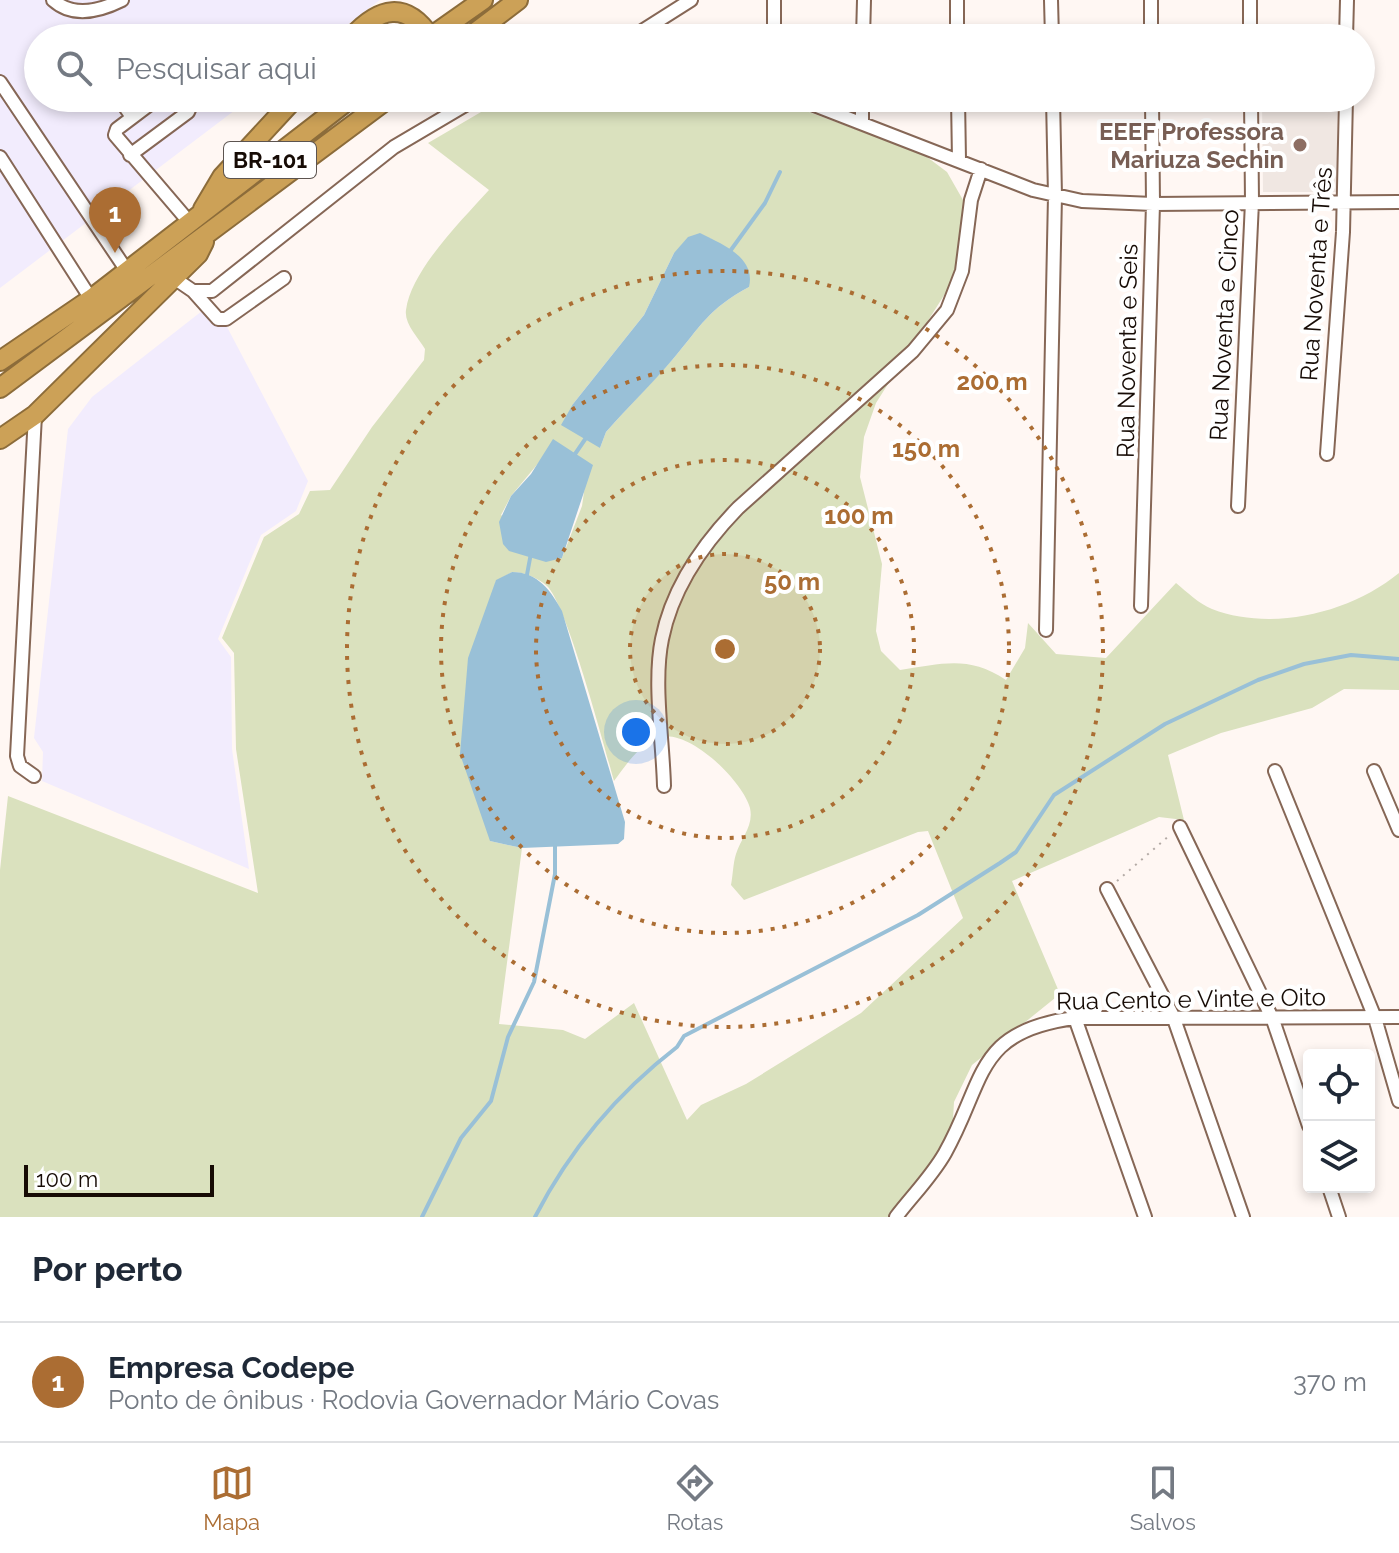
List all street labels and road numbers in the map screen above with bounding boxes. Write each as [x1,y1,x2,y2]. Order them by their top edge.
road number: BR-101 [224,142,316,178]
street label: Rua Noventa e Três [1294,166,1338,382]
street label: Rua Noventa e Cinco [1203,208,1245,442]
street label: Rua Noventa e Seis [1111,244,1143,458]
street label: Rua Cento e Vinte e Oito [1056,982,1326,1016]

